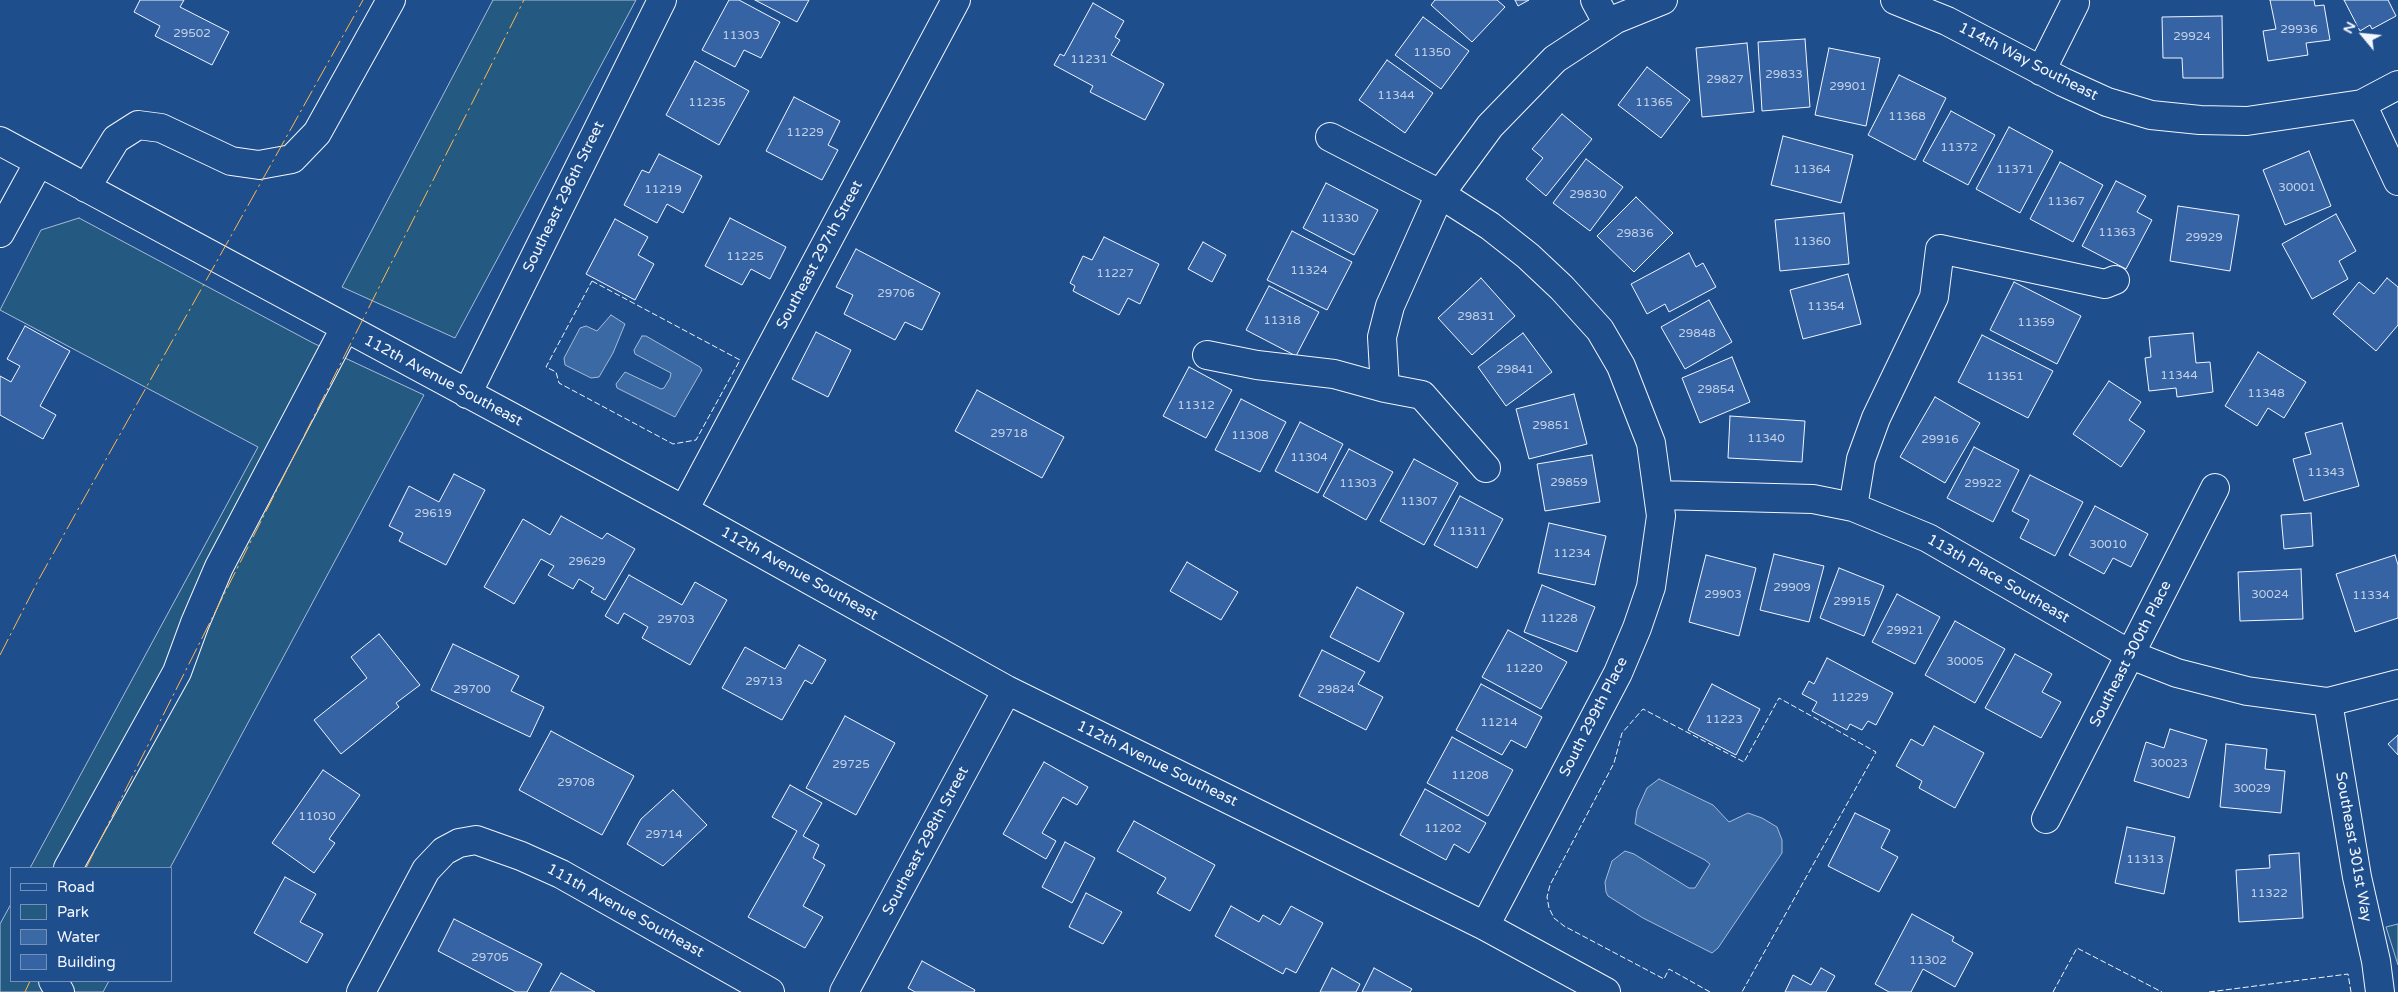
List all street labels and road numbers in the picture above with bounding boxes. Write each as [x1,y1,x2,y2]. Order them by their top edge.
street label: 114th Way Southeast [1955,19,2101,105]
street label: Southeast 296th Street [520,118,608,276]
street label: Southeast 297th Street [773,178,867,332]
street label: 112th Avenue Southeast [361,332,525,430]
street label: 112th Avenue Southeast [717,523,881,625]
street label: 113th Place Southeast [1924,531,2072,627]
street label: Southeast 300th Place [2086,578,2176,730]
street label: South 299th Place [1556,654,1632,780]
street label: 112th Avenue Southeast [1074,717,1240,811]
street label: Southeast 298th Street [879,764,973,918]
street label: Southeast 301st Way [2331,771,2375,923]
street label: 111th Avenue Southeast [543,860,707,962]

